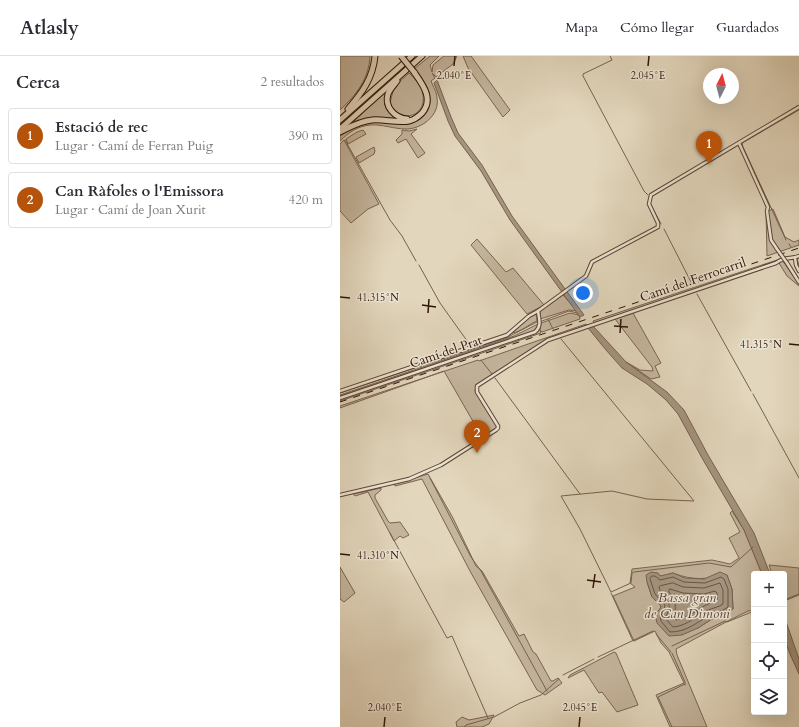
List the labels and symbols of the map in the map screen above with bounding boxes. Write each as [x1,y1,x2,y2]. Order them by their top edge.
north arrow [703,68,739,104]
text: 2.040°E [437,69,471,83]
text: 2.045°E [631,69,665,83]
pin: 1 [696,131,722,164]
street label: Camí del Ferrocarril [638,253,749,307]
your location [573,283,593,303]
text: 41.315°N [357,291,399,305]
street label: Camí del Prat [407,331,485,373]
text: 41.315°N [740,338,782,352]
pin: 2 [464,420,490,453]
text: 41.310°N [357,549,399,563]
water label: Bassa gran de Can Dimoni [644,588,730,623]
text: 2.040°E [368,701,402,715]
text: 2.045°E [563,701,597,715]

